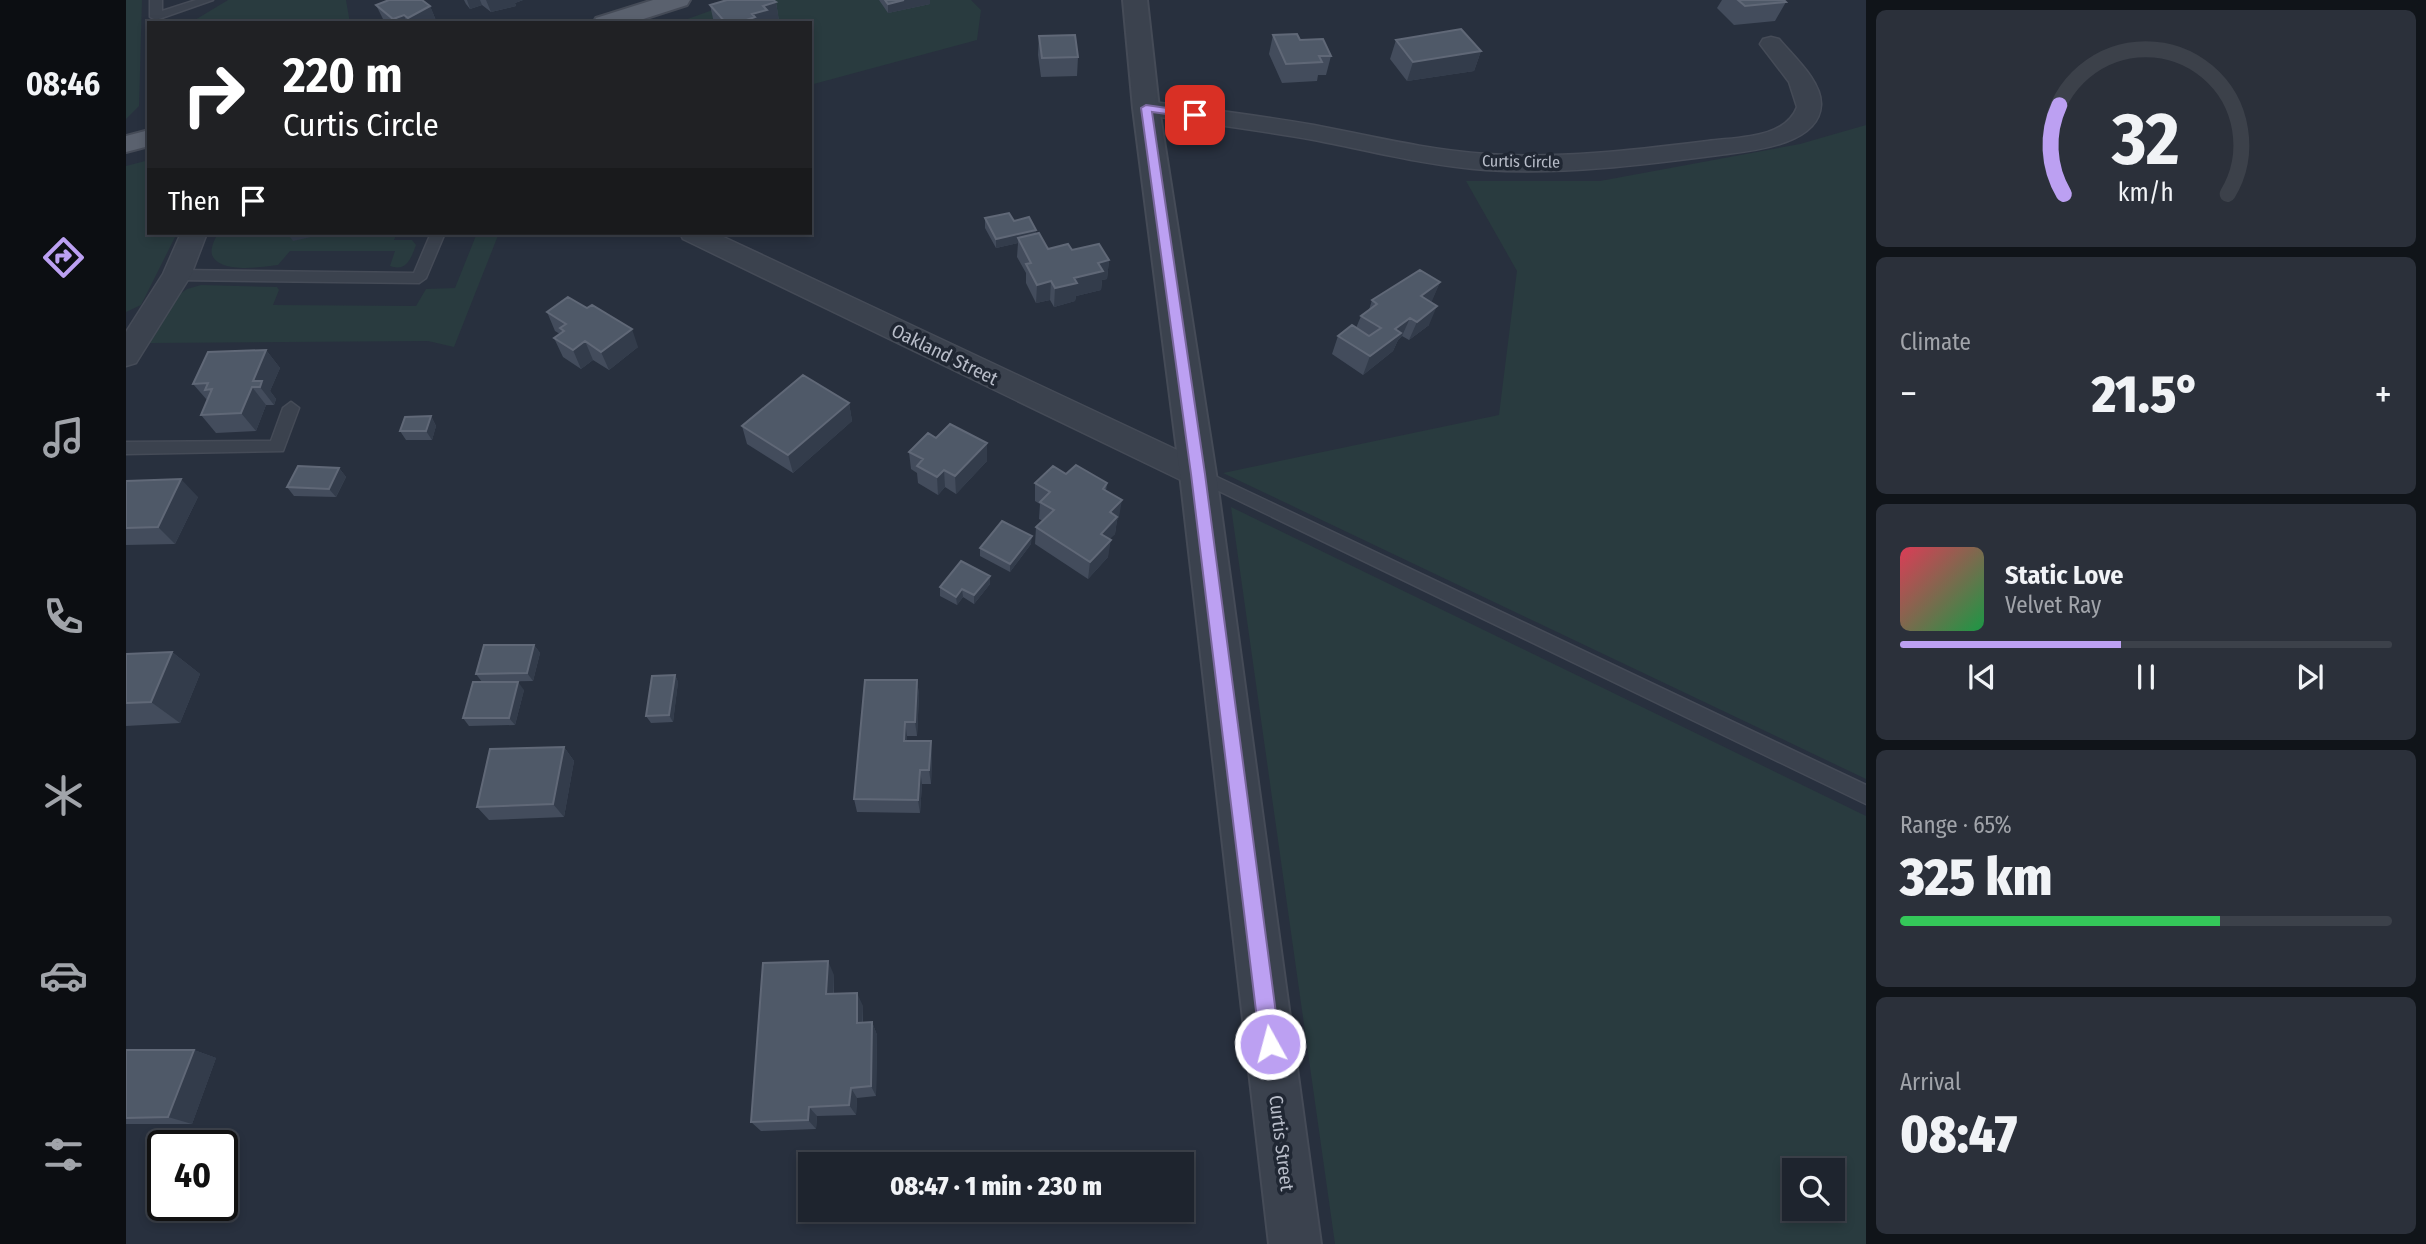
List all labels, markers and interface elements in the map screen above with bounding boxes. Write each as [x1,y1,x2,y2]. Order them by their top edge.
text: 220 m [283,46,403,105]
icon: right [168,49,259,140]
text: 08:46 [26,65,100,103]
pin [1165,85,1225,145]
icon: arrive [1176,96,1214,134]
text: 32 [2111,97,2180,184]
text: Curtis Circle [283,106,439,144]
street label: Curtis Circle [1482,151,1560,172]
text: km/h [2118,178,2174,208]
icon: arrive [234,182,272,220]
text: Then [168,186,220,217]
icon: directions [39,233,88,282]
street label: Oakland Street [888,319,1002,390]
text: Climate [1900,328,1971,356]
text: 21.5° [2092,363,2200,426]
text: − [1900,371,1917,417]
text: + [2375,371,2392,417]
icon: music [39,413,88,462]
text: Static Love [2005,560,2123,591]
text: Velvet Ray [2005,591,2101,619]
icon: phone [39,592,88,641]
icon: previous [1963,658,2001,696]
icon: pause [2127,658,2165,696]
icon: next [2291,658,2329,696]
icon: climate [39,771,88,820]
text: Range · 65% [1900,811,2012,839]
text: 325 km [1900,846,2052,909]
icon: car [39,951,88,1000]
position arrow [1233,1007,1307,1081]
text: Arrival [1900,1068,1961,1096]
street label: Curtis Street [1264,1094,1299,1193]
text: 08:47 [1900,1103,2017,1166]
icon: filters [39,1130,88,1179]
speed limit sign: 40 [147,1130,238,1221]
map controls [1782,1158,1845,1221]
button: search [1782,1158,1845,1221]
text: 08:47 · 1 min · 230 m [890,1171,1102,1202]

